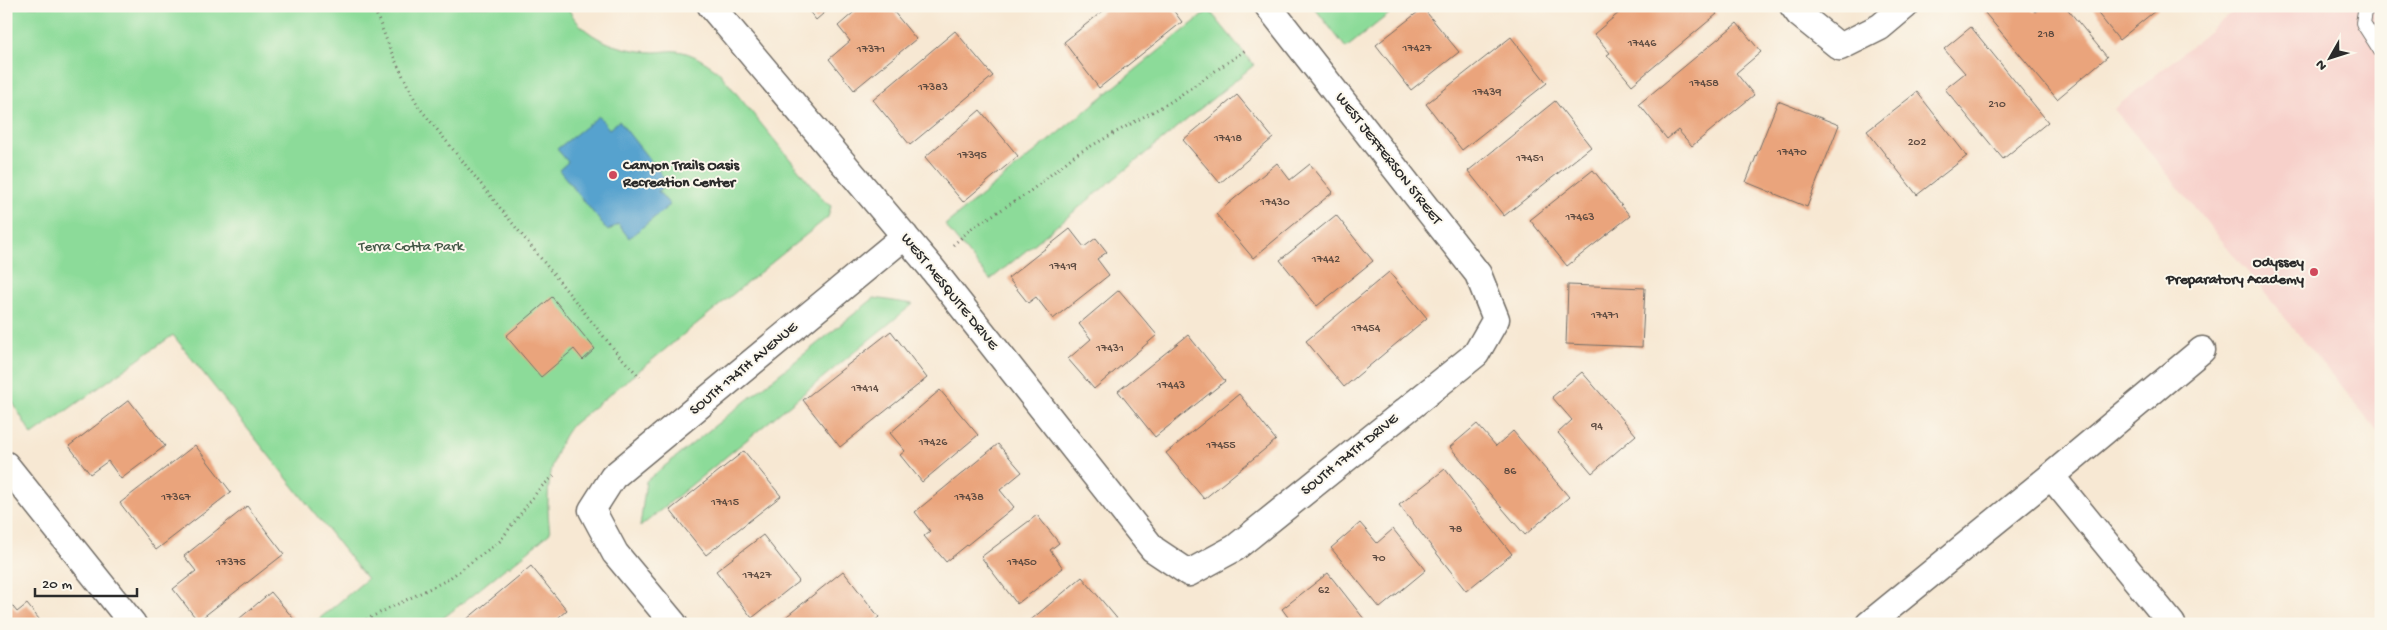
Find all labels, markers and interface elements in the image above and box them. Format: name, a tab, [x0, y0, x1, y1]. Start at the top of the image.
house number: 218	[2037, 28, 2055, 42]
north arrow	[2304, 32, 2354, 82]
house number: 17446	[1627, 37, 1657, 51]
house number: 17427	[1402, 42, 1432, 56]
house number: 17371	[856, 43, 885, 57]
text: N	[2312, 56, 2331, 74]
house number: 17458	[1688, 77, 1719, 91]
house number: 17383	[917, 81, 948, 95]
house number: 17439	[1471, 86, 1502, 100]
street label: WEST JEFFERSON STREET	[1331, 89, 1446, 230]
house number: 210	[1988, 98, 2006, 112]
house number: 17418	[1213, 132, 1243, 146]
house number: 202	[1908, 136, 1926, 150]
house number: 17470	[1776, 146, 1807, 160]
house number: 17395	[956, 149, 987, 163]
house number: 17451	[1515, 152, 1544, 166]
place label: Canyon Trails Oasis Recreation Center	[622, 157, 741, 192]
marker: Canyon Trails Oasis Recreation Center	[607, 169, 619, 181]
house number: 17430	[1259, 196, 1290, 210]
house number: 17463	[1564, 211, 1595, 225]
street label: WEST MESQUITE DRIVE	[896, 230, 1002, 355]
park label: Terra Cotta Park	[358, 238, 465, 256]
house number: 17442	[1311, 253, 1340, 267]
place label: Odyssey Preparatory Academy	[2165, 254, 2305, 289]
house number: 17419	[1048, 260, 1077, 274]
marker: Odyssey Preparatory Academy	[2308, 266, 2320, 278]
house number: 17471	[1590, 309, 1619, 323]
street label: SOUTH 174TH AVENUE	[686, 318, 802, 420]
house number: 17454	[1351, 322, 1381, 336]
house number: 17431	[1095, 342, 1124, 356]
house number: 17443	[1156, 379, 1185, 393]
house number: 17414	[850, 382, 879, 396]
street label: SOUTH 174TH DRIVE	[1298, 410, 1403, 500]
house number: 94	[1590, 420, 1603, 434]
house number: 17426	[918, 436, 948, 450]
house number: 17455	[1205, 439, 1236, 453]
house number: 86	[1504, 465, 1517, 479]
house number: 17367	[160, 491, 192, 505]
house number: 17438	[953, 491, 984, 505]
house number: 17415	[710, 496, 739, 510]
house number: 78	[1449, 523, 1463, 537]
house number: 70	[1371, 552, 1386, 566]
house number: 17375	[215, 556, 246, 570]
house number: 17450	[1006, 556, 1037, 570]
scale bar	[35, 565, 138, 597]
house number: 17427	[742, 569, 772, 583]
text: 20 m	[42, 576, 72, 594]
house number: 62	[1318, 584, 1330, 598]

